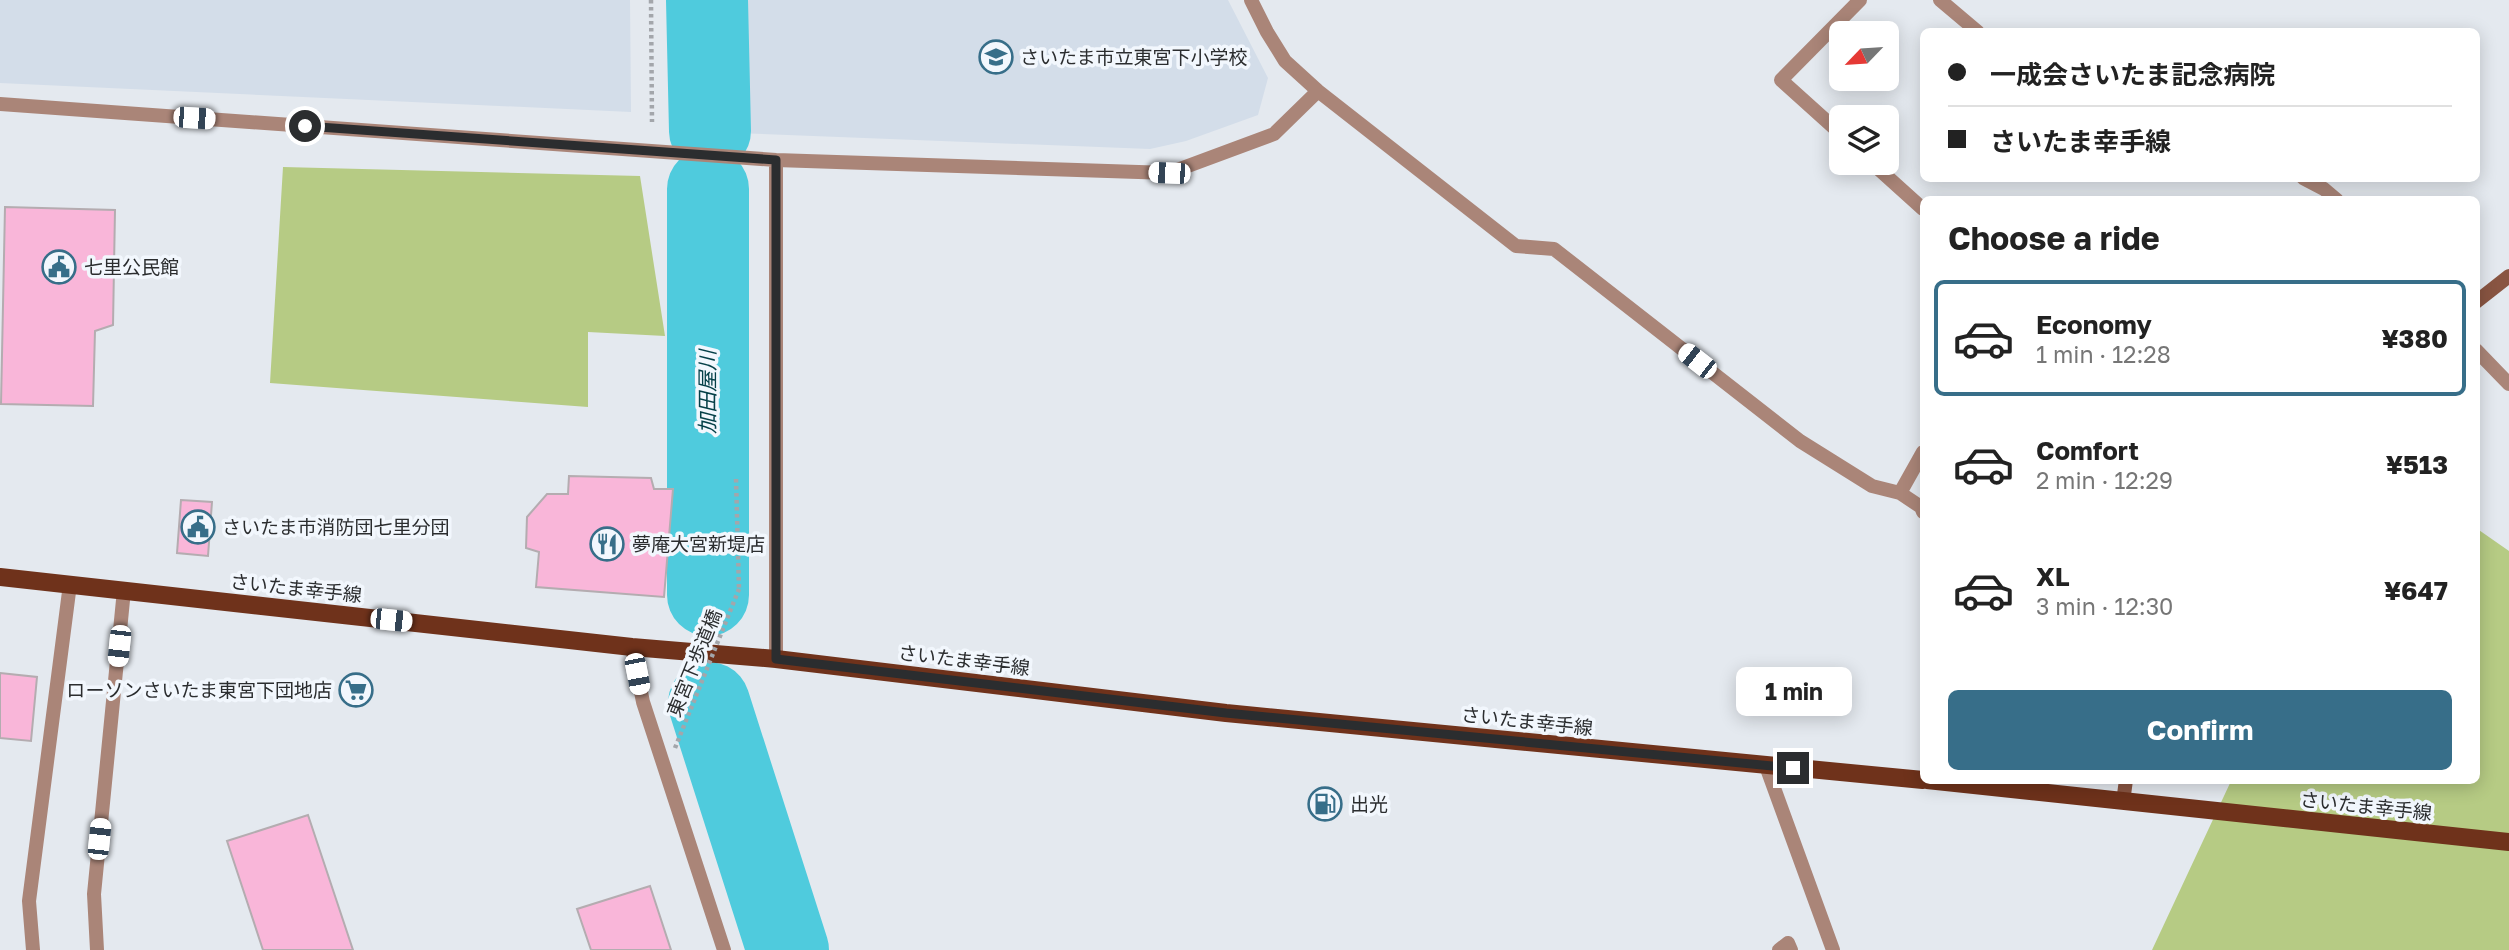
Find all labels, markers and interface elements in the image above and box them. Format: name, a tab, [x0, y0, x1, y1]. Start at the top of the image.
north arrow	[1829, 21, 1899, 91]
map controls	[1829, 21, 1899, 175]
school or university icon: さいたま市立東宮下小学校	[977, 38, 1015, 76]
place label: さいたま市立東宮下小学校	[1020, 45, 1247, 68]
text: 一成会さいたま記念病院	[1990, 59, 2275, 90]
button: layers	[1829, 105, 1899, 175]
car	[173, 106, 216, 130]
route start	[289, 110, 321, 142]
text: さいたま幸手線	[1990, 126, 2171, 157]
car	[1148, 162, 1191, 184]
text: Choose a ride	[1948, 219, 2160, 257]
public building icon: 七里公民館	[40, 248, 78, 286]
place label: 七里公民館	[84, 255, 179, 278]
icon: car	[1952, 307, 2015, 370]
text: Economy	[2036, 309, 2152, 340]
text: ¥380	[2381, 323, 2448, 354]
car	[1674, 340, 1721, 382]
text: 1 min · 12:28	[2036, 340, 2171, 368]
water label: 加田屋川	[694, 348, 720, 434]
icon: car	[1952, 433, 2015, 496]
text: Comfort	[2036, 435, 2139, 466]
text: ¥513	[2386, 449, 2448, 480]
text: 2 min · 12:29	[2036, 466, 2173, 494]
public building icon: さいたま市消防団七里分団	[179, 508, 217, 546]
place label: さいたま市消防団七里分団	[222, 515, 449, 538]
restaurant icon: 夢庵大宮新堤店	[588, 525, 626, 563]
place label: 夢庵大宮新堤店	[632, 532, 765, 555]
icon: car	[1952, 559, 2015, 622]
text: XL	[2036, 561, 2070, 592]
street label: さいたま幸手線	[229, 569, 363, 606]
text: ¥647	[2384, 575, 2448, 606]
text: 3 min · 12:30	[2036, 592, 2173, 620]
street label: 東宮下歩道橋	[662, 606, 726, 720]
car	[370, 607, 413, 633]
car	[107, 624, 132, 668]
street label: さいたま幸手線	[897, 640, 1031, 679]
car	[623, 651, 652, 697]
callout: 1 min	[1735, 666, 1851, 716]
supermarket icon: ローソンさいたま東宮下団地店	[337, 671, 375, 709]
text: 1 min	[1765, 677, 1823, 705]
place label: ローソンさいたま東宮下団地店	[67, 678, 332, 701]
button: Confirm	[1948, 690, 2452, 770]
street label: さいたま幸手線	[1460, 702, 1594, 739]
route end	[1777, 752, 1809, 784]
fuel station icon: 出光	[1306, 785, 1344, 823]
street label: さいたま幸手線	[2299, 787, 2433, 824]
place label: 出光	[1350, 792, 1388, 815]
car	[87, 817, 112, 861]

